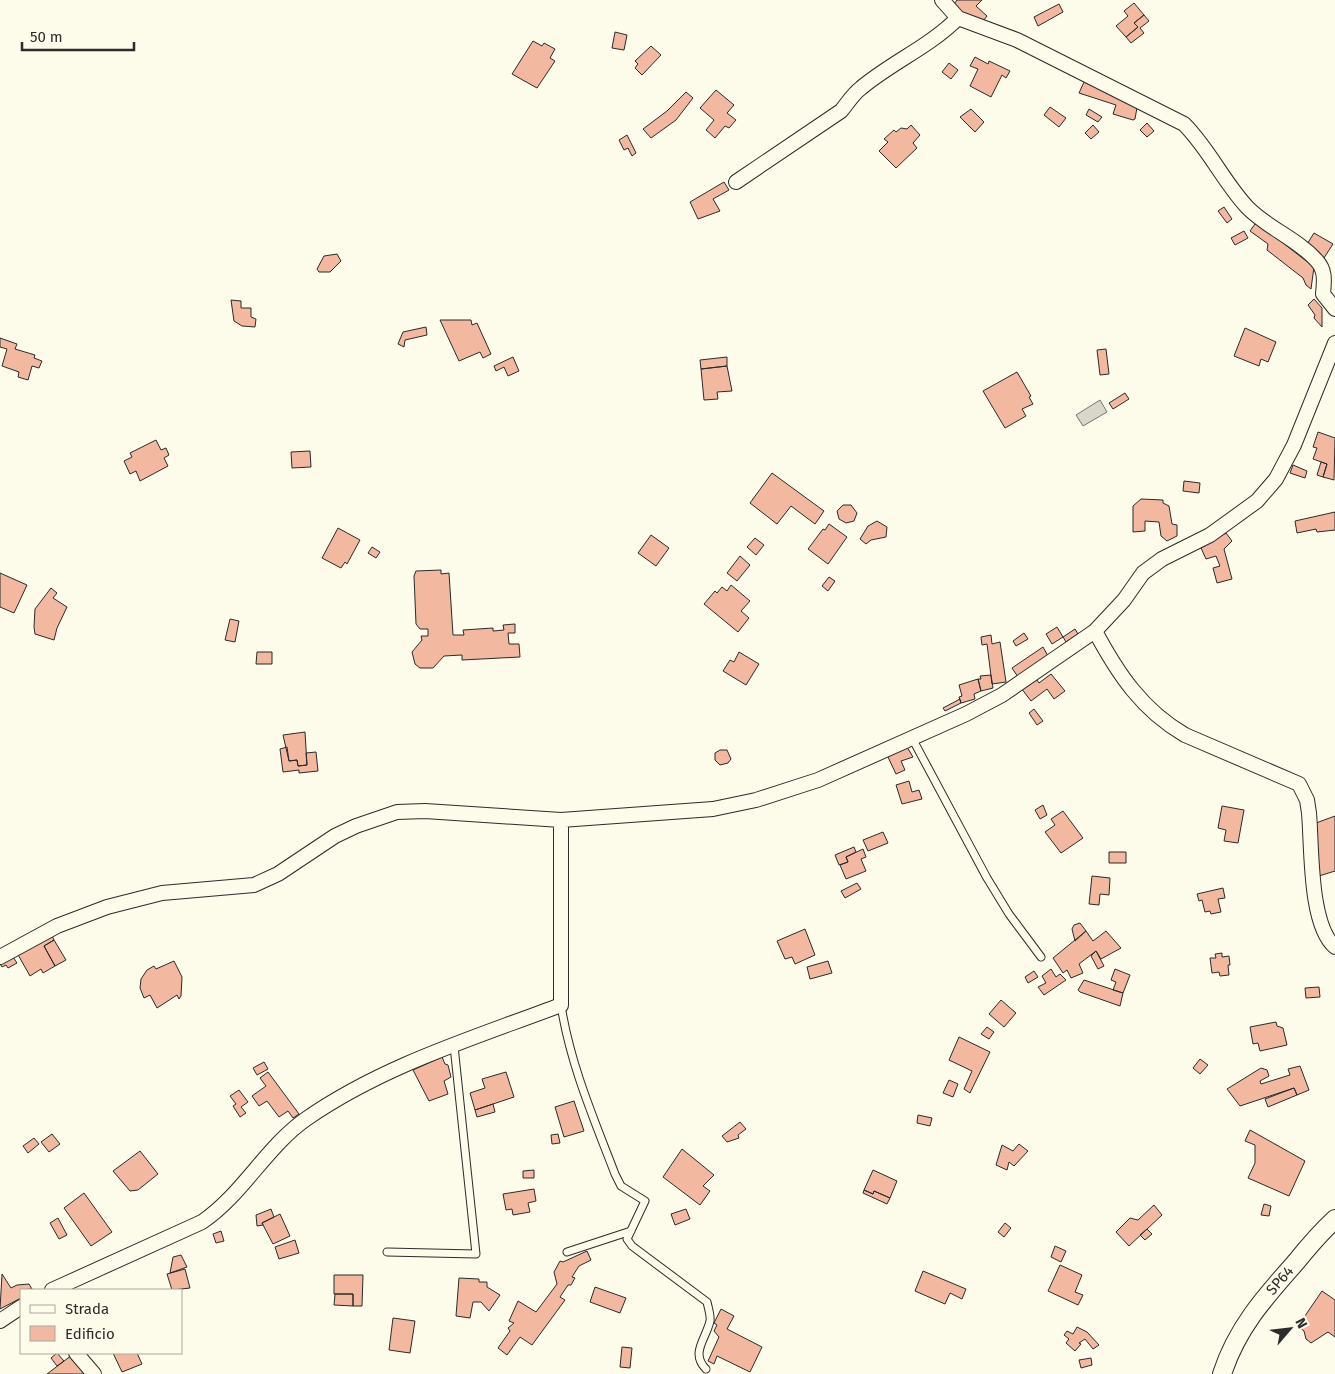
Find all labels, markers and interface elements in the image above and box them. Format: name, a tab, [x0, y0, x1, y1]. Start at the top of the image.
scale bar	[22, 20, 135, 52]
text: 50 m	[30, 28, 63, 46]
street label: SP64	[1262, 1262, 1297, 1299]
legend	[20, 1289, 182, 1354]
text: Strada	[65, 1300, 109, 1318]
north arrow	[1265, 1304, 1315, 1354]
text: N	[1291, 1315, 1311, 1331]
text: Edificio	[65, 1325, 115, 1343]

